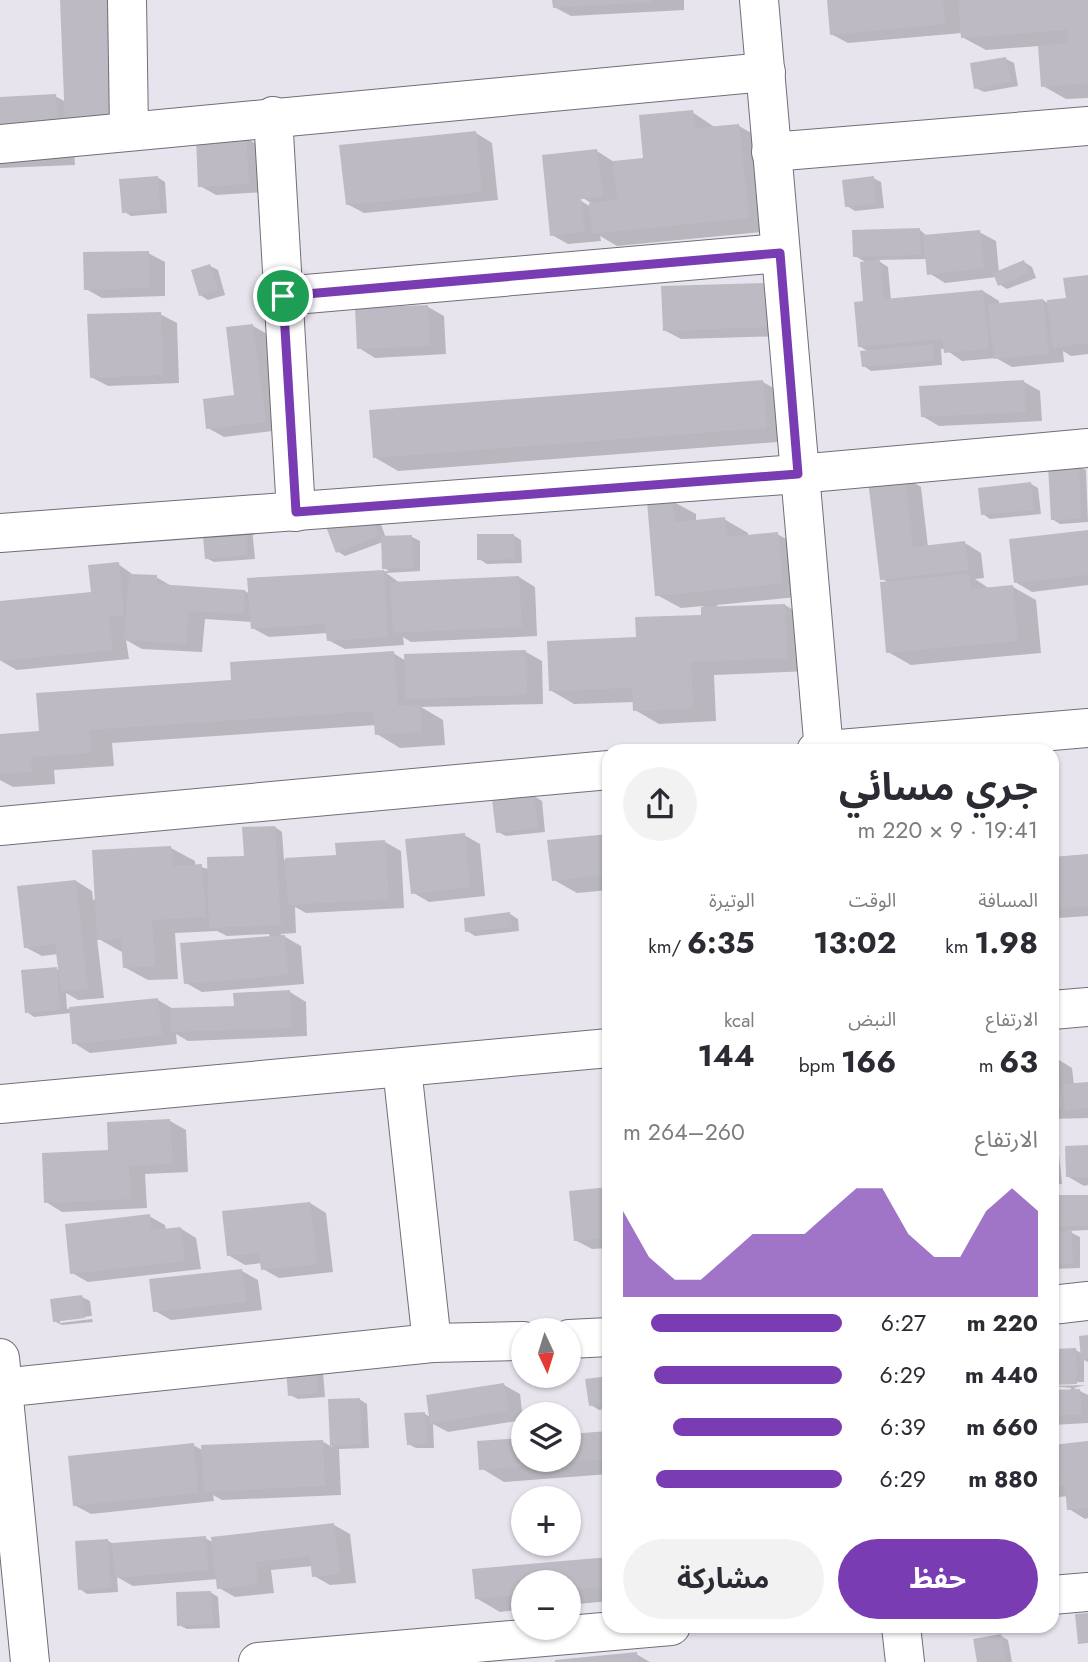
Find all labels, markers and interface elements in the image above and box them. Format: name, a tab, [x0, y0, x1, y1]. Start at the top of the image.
pin	[253, 266, 313, 326]
icon: arrive	[264, 277, 302, 315]
text: جري مسائي	[839, 759, 1038, 814]
button: share	[623, 767, 697, 841]
text: 19:41 · 9 × 220 m	[857, 813, 1038, 847]
text: الوتيرة	[709, 887, 755, 914]
text: الوقت	[849, 887, 896, 914]
text: المسافة	[978, 887, 1038, 914]
text: 6:35	[687, 921, 755, 964]
text: 13:02	[813, 921, 896, 964]
text: 1.98	[974, 921, 1038, 964]
text: /km	[648, 933, 687, 960]
text: km	[945, 933, 974, 960]
text: النبض	[848, 1006, 896, 1033]
text: الارتفاع	[986, 1006, 1038, 1033]
text: kcal	[724, 1007, 755, 1034]
text: 144	[698, 1034, 755, 1077]
text: 166	[841, 1040, 896, 1083]
text: 63	[999, 1040, 1038, 1083]
text: bpm	[799, 1052, 841, 1079]
text: m	[979, 1052, 999, 1079]
text: 260–264 m	[623, 1115, 745, 1149]
text: الارتفاع	[975, 1122, 1038, 1156]
text: 6:27	[881, 1306, 926, 1340]
text: 220 m	[967, 1306, 1038, 1340]
north arrow	[511, 1318, 581, 1388]
map controls	[511, 1318, 581, 1640]
text: 6:29	[880, 1358, 926, 1392]
text: 440 m	[965, 1358, 1038, 1392]
button: layers	[511, 1402, 581, 1472]
text: 6:39	[880, 1410, 926, 1444]
text: 660 m	[966, 1410, 1038, 1444]
text: 6:29	[880, 1462, 926, 1496]
text: 880 m	[968, 1462, 1038, 1496]
button: +	[511, 1486, 581, 1556]
button: مشاركة	[623, 1539, 824, 1619]
button: حفظ	[838, 1539, 1038, 1619]
button: −	[511, 1570, 581, 1640]

